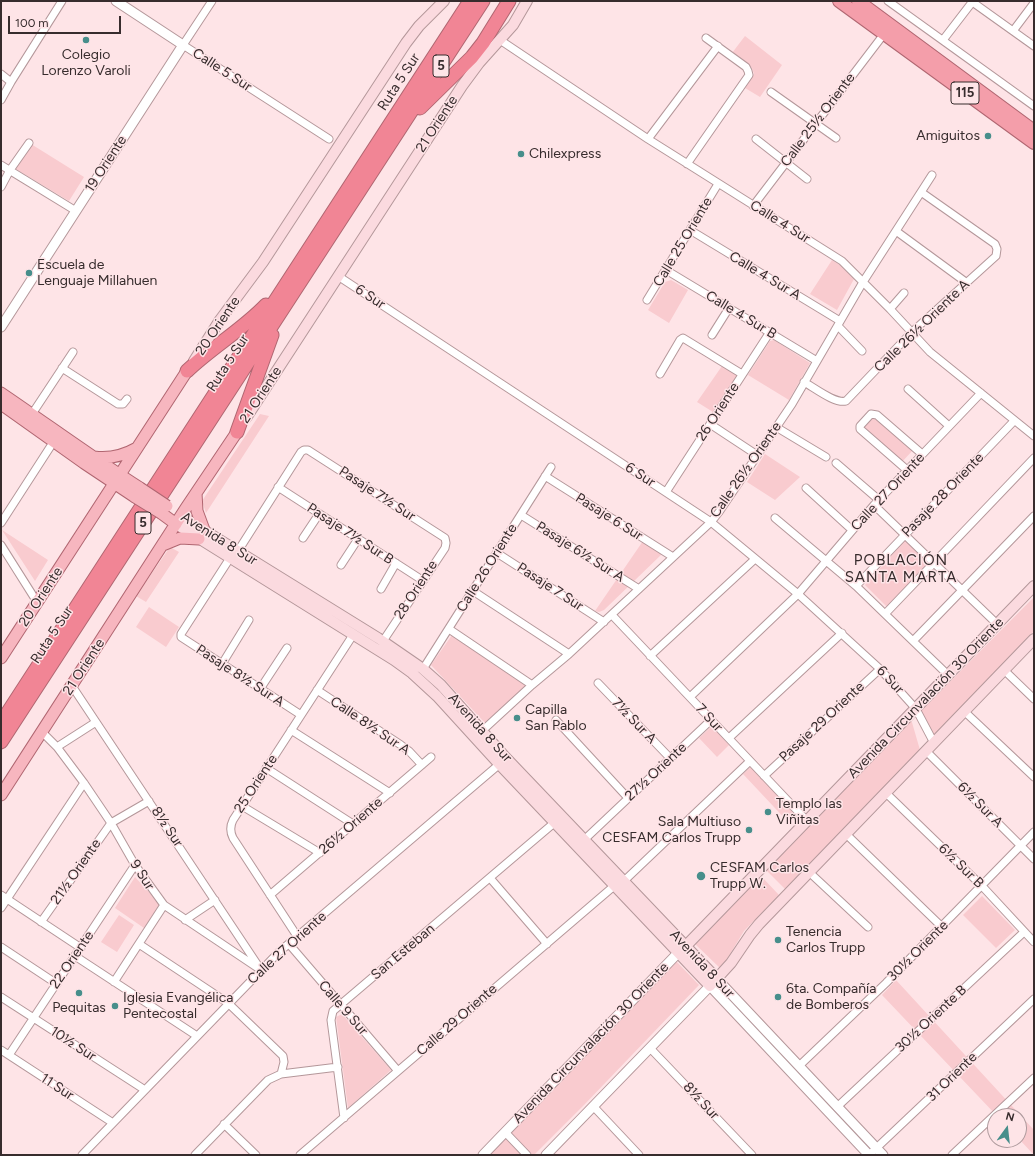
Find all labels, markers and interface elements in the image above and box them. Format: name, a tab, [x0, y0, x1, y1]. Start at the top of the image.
scale bar	[10, 8, 123, 34]
text: 100 m	[15, 16, 49, 30]
marker: Colegio Lorenzo Varoli	[81, 35, 91, 45]
street label: Calle 5 Sur	[189, 45, 255, 95]
place label: Colegio Lorenzo Varoli	[41, 47, 131, 80]
street label: Ruta 5 Sur	[374, 50, 424, 114]
road number: 5	[433, 55, 449, 77]
street label: Calle 25½ Oriente	[777, 70, 859, 170]
road number: 115	[951, 82, 979, 104]
street label: 21 Oriente	[412, 92, 462, 156]
place label: Amiguitos	[916, 128, 980, 144]
marker: Amiguitos	[983, 131, 993, 141]
street label: 19 Oriente	[81, 132, 131, 196]
place label: Chilexpress	[529, 146, 601, 162]
marker: Chilexpress	[516, 149, 526, 159]
street label: Calle 25 Oriente	[650, 194, 716, 290]
street label: Calle 4 Sur	[747, 197, 813, 247]
street label: Calle 4 Sur A	[726, 248, 804, 304]
place label: Escuela de Lenguaje Millahuen	[37, 257, 157, 290]
marker: Escuela de Lenguaje Millahuen	[24, 268, 34, 278]
street label: Calle 26½ Oriente A	[871, 276, 973, 376]
street label: 6 Sur	[352, 281, 388, 313]
street label: Calle 4 Sur B	[702, 287, 780, 343]
street label: 20 Oriente	[192, 293, 244, 359]
street label: Ruta 5 Sur	[203, 331, 253, 395]
street label: 21 Oriente	[236, 363, 286, 427]
street label: 26 Oriente	[693, 380, 743, 444]
street label: Calle 26½ Oriente	[707, 419, 785, 521]
street label: Pasaje 28 Oriente	[899, 449, 987, 541]
street label: Calle 27 Oriente	[848, 450, 928, 534]
street label: 6 Sur	[622, 459, 658, 491]
street label: Pasaje 7½ Sur	[336, 463, 418, 525]
street label: Pasaje 6 Sur	[572, 490, 646, 544]
street label: Pasaje 7½ Sur B	[304, 500, 396, 568]
street label: Avenida 8 Sur	[178, 509, 260, 569]
road number: 5	[135, 512, 151, 534]
street label: Pasaje 6½ Sur A	[533, 518, 627, 586]
street label: Calle 26 Oriente	[453, 521, 521, 615]
district label: POBLACIÓN SANTA MARTA	[845, 552, 957, 587]
street label: 28 Oriente	[391, 557, 441, 623]
street label: Pasaje 7 Sur	[514, 559, 586, 615]
street label: 20 Oriente	[16, 564, 66, 630]
street label: Ruta 5 Sur	[27, 603, 77, 667]
street label: Avenida Circunvalación 30 Oriente	[845, 614, 1007, 782]
street label: 21 Oriente	[59, 635, 109, 699]
street label: Pasaje 8½ Sur A	[193, 641, 287, 711]
street label: 6 Sur	[873, 662, 907, 698]
street label: Pasaje 29 Oriente	[776, 678, 868, 766]
street label: Avenida 8 Sur	[445, 690, 515, 766]
street label: Calle 8½ Sur A	[327, 693, 413, 759]
street label: 7½ Sur A	[608, 695, 660, 747]
street label: 7 Sur	[692, 701, 726, 735]
place label: Capilla San Pablo	[525, 702, 587, 734]
marker: Capilla San Pablo	[512, 713, 522, 723]
street label: 27½ Oriente	[622, 739, 690, 805]
street label: 25 Oriente	[231, 752, 281, 816]
street label: 6½ Sur A	[954, 779, 1006, 831]
street label: 26½ Oriente	[316, 794, 386, 858]
place label: Templo las Viñitas	[776, 796, 842, 828]
street label: 8½ Sur	[147, 804, 187, 850]
marker: Templo las Viñitas	[763, 807, 773, 817]
place label: Sala Multiuso CESFAM Carlos Trupp	[602, 814, 741, 846]
marker: Sala Multiuso CESFAM Carlos Trupp	[744, 825, 754, 835]
street label: 21½ Oriente	[47, 836, 105, 908]
street label: 6½ Sur B	[935, 840, 987, 892]
street label: 9 Sur	[126, 857, 158, 893]
place label: CESFAM Carlos Trupp W.	[710, 860, 809, 892]
marker: CESFAM Carlos Trupp W.	[695, 870, 707, 882]
street label: Calle 27 Oriente	[244, 908, 330, 988]
street label: 30½ Oriente	[884, 917, 952, 985]
street label: San Esteban	[368, 921, 438, 983]
place label: Tenencia Carlos Trupp	[786, 924, 865, 956]
street label: Avenida 8 Sur	[666, 926, 738, 1002]
street label: 22 Oriente	[46, 928, 98, 992]
marker: Tenencia Carlos Trupp	[773, 935, 783, 945]
street label: Avenida Circunvalación 30 Oriente	[510, 959, 672, 1127]
street label: Calle 9 Sur	[315, 977, 371, 1039]
street label: Calle 29 Oriente	[413, 981, 501, 1059]
place label: 6ta. Compañía de Bomberos	[786, 981, 876, 1014]
street label: 30½ Oriente B	[892, 982, 970, 1056]
marker: Pequitas	[74, 988, 84, 998]
place label: Iglesia Evangélica Pentecostal	[123, 990, 233, 1022]
marker: 6ta. Compañía de Bomberos	[773, 992, 783, 1002]
place label: Pequitas	[52, 1000, 106, 1016]
marker: Iglesia Evangélica Pentecostal	[110, 1001, 120, 1011]
street label: 10½ Sur	[47, 1023, 99, 1065]
street label: 31 Oriente	[923, 1049, 981, 1105]
street label: 11 Sur	[37, 1070, 77, 1104]
street label: 8½ Sur	[679, 1079, 723, 1123]
north arrow	[987, 1108, 1027, 1148]
text: N	[1004, 1110, 1016, 1124]

